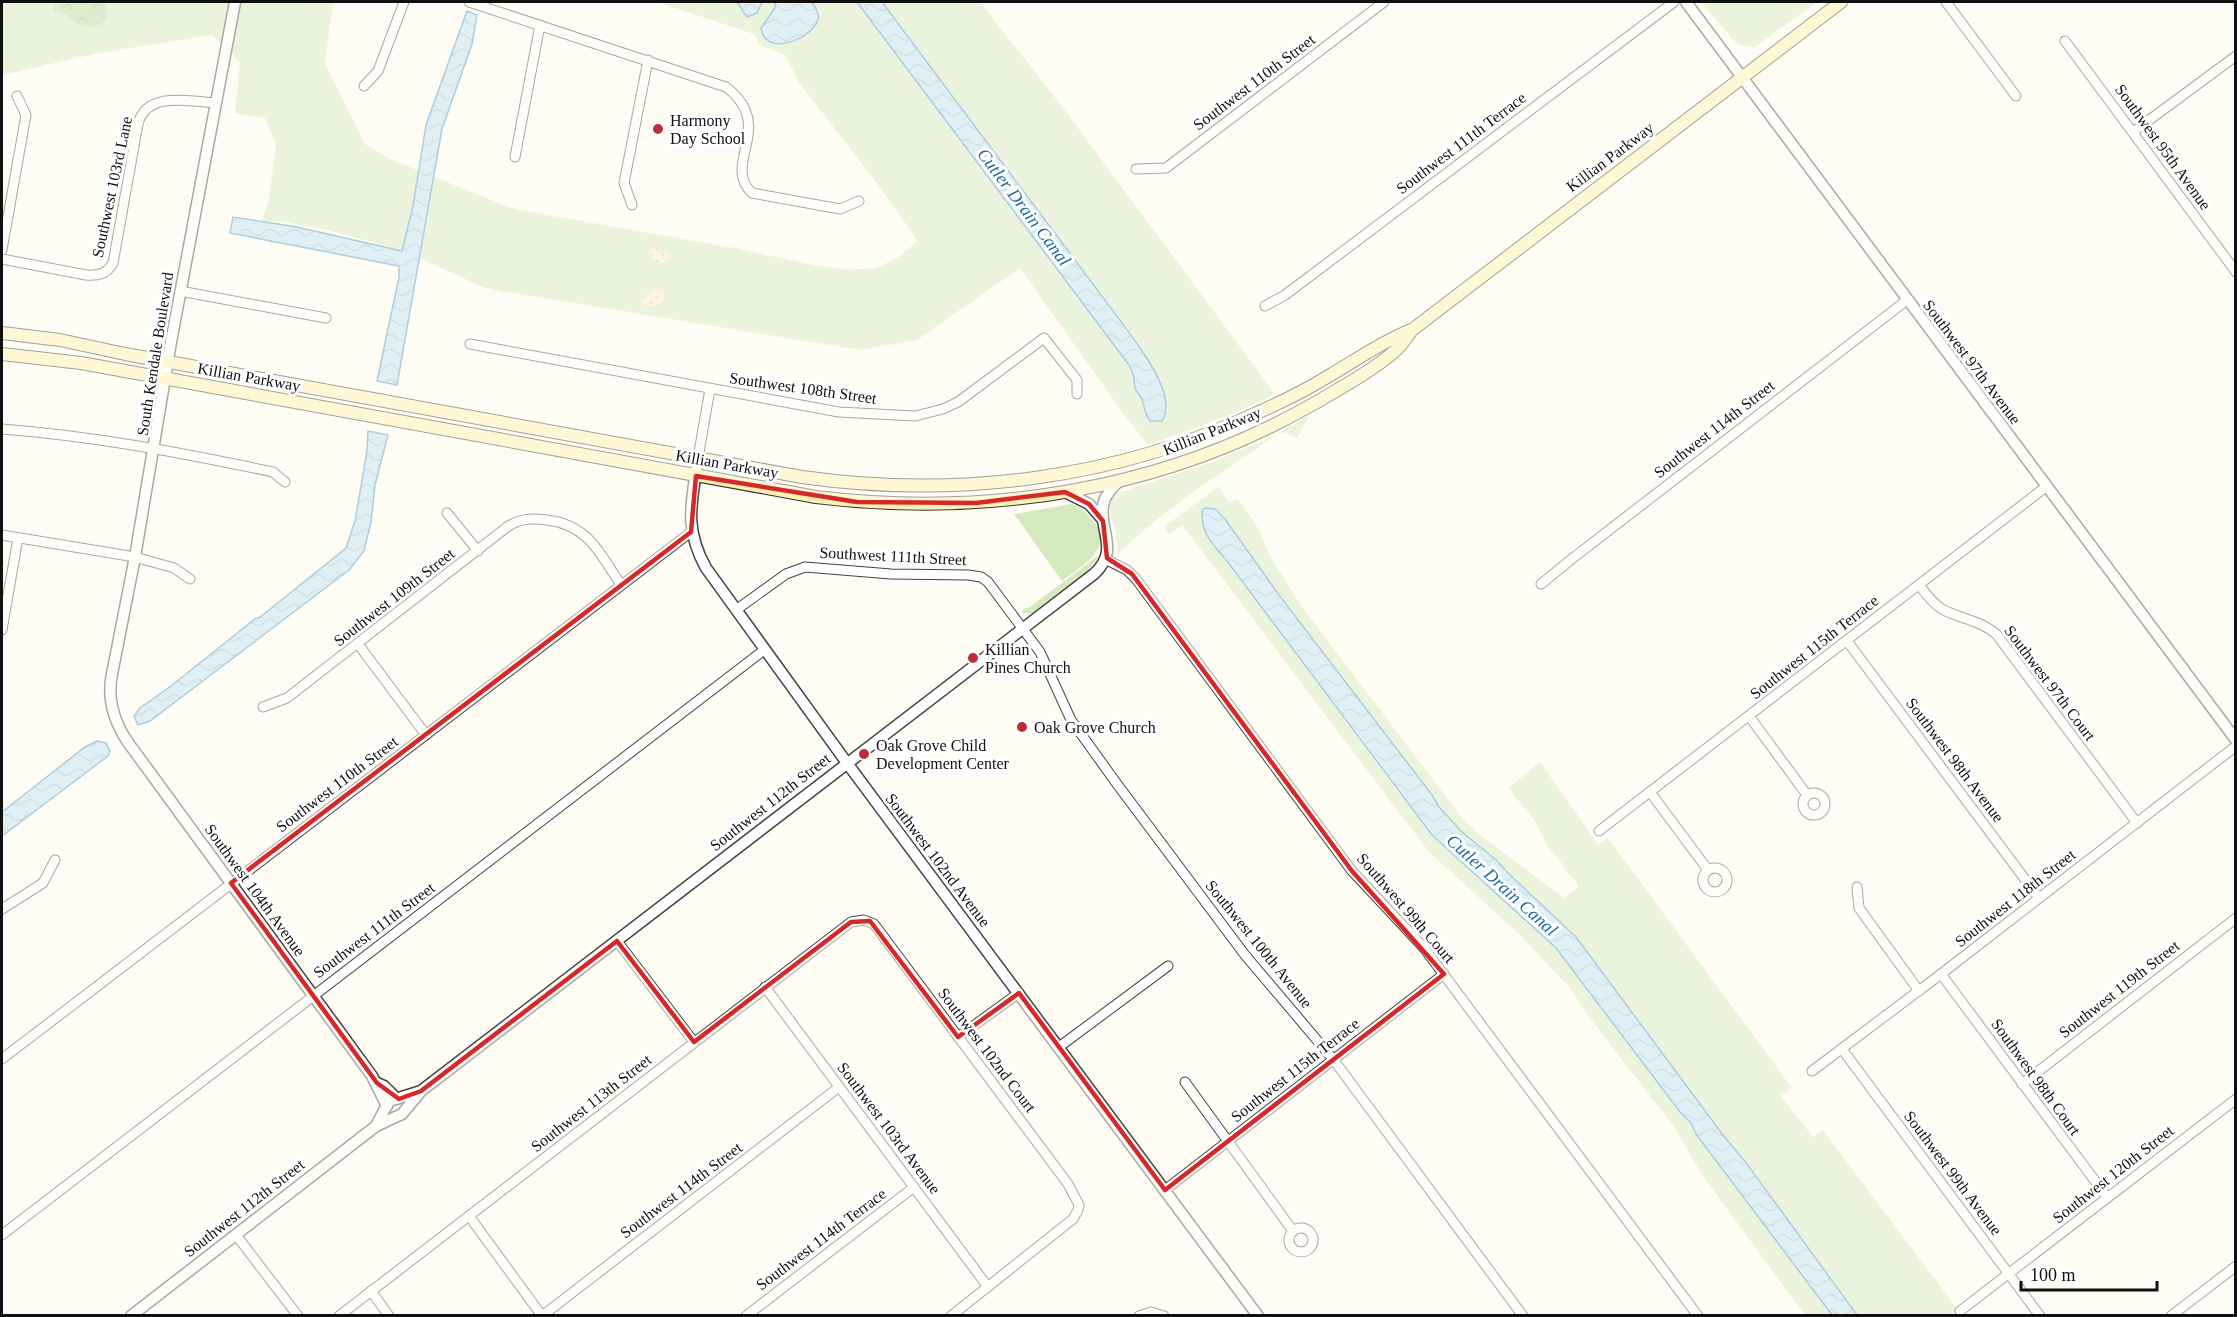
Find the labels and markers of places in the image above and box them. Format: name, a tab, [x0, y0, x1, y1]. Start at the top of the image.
place label: Harmony Day School	[670, 112, 746, 148]
marker: Harmony Day School	[651, 122, 665, 136]
place label: Killian Pines Church	[985, 641, 1071, 676]
marker: Killian Pines Church	[966, 651, 980, 665]
place label: Oak Grove Church	[1034, 719, 1156, 736]
marker: Oak Grove Church	[1015, 720, 1029, 734]
place label: Oak Grove Child Development Center	[876, 737, 1010, 773]
marker: Oak Grove Child Development Center	[857, 747, 871, 761]

